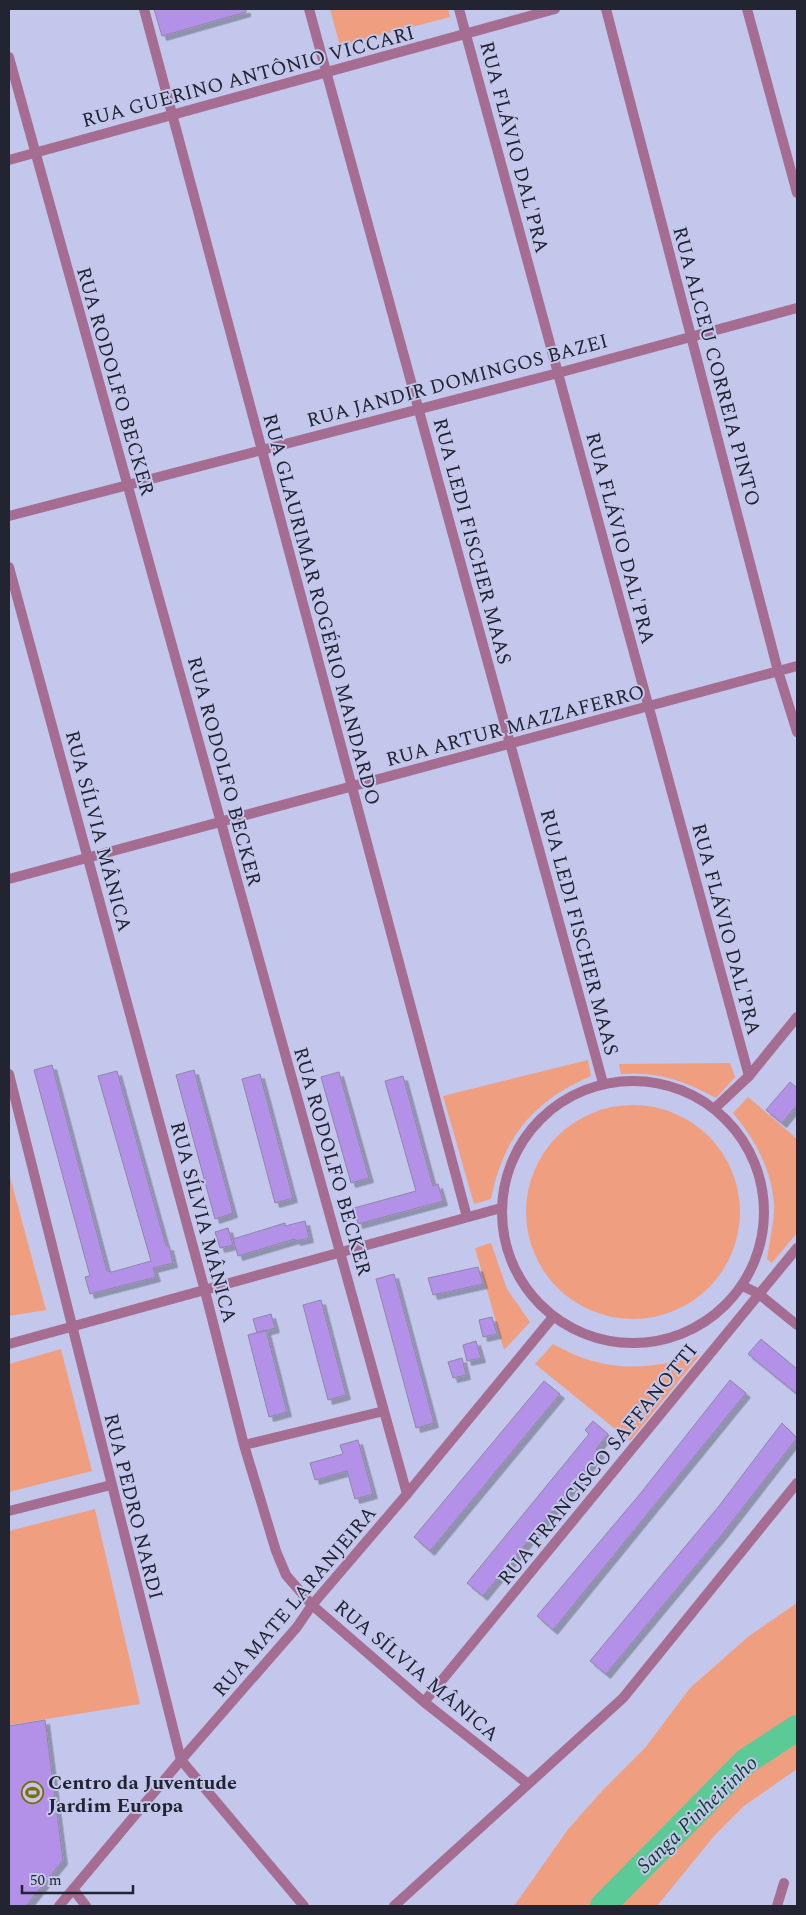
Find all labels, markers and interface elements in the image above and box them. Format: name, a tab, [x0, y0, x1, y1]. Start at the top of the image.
street label: RUA GUERINO ANTÔNIO VICCARI	[79, 18, 418, 136]
street label: RUA FLÁVIO DAL'PRA	[471, 38, 557, 257]
street label: RUA ALCEU CORREIA PINTO	[664, 223, 768, 510]
street label: RUA RODOLFO BECKER	[68, 263, 162, 500]
street label: RUA JANDIR DOMINGOS BAZEI	[303, 326, 611, 436]
street label: RUA GLAURIMAR ROGÉRIO MANDARDO	[254, 410, 388, 809]
street label: RUA LEDI FISCHER MAAS	[425, 415, 519, 668]
street label: RUA FLÁVIO DAL'PRA	[577, 429, 663, 648]
street label: RUA RODOLFO BECKER	[179, 653, 269, 890]
street label: RUA ARTUR MAZZAFERRO	[383, 677, 648, 775]
street label: RUA SÍLVIA MÂNICA	[57, 727, 139, 935]
street label: RUA LEDI FISCHER MAAS	[532, 806, 626, 1059]
street label: RUA FLÁVIO DAL'PRA	[683, 820, 769, 1039]
street label: RUA RODOLFO BECKER	[285, 1043, 379, 1280]
street label: RUA SÍLVIA MÂNICA	[162, 1118, 244, 1326]
street label: RUA FRANCISCO SAFFANOTTI	[491, 1337, 705, 1592]
street label: RUA PEDRO NARDI	[95, 1410, 171, 1602]
street label: RUA MATE LARANJEIRA	[206, 1500, 384, 1704]
street label: RUA SÍLVIA MÂNICA	[327, 1593, 505, 1749]
water label: Sanga Pinheirinho	[630, 1748, 766, 1881]
place label: Centro da Juventude Jardim Europa	[48, 1768, 237, 1821]
sports icon: Centro da Juventude Jardim Europa	[20, 1781, 44, 1805]
scale bar	[22, 1862, 134, 1894]
text: 50 m	[30, 1869, 62, 1892]

